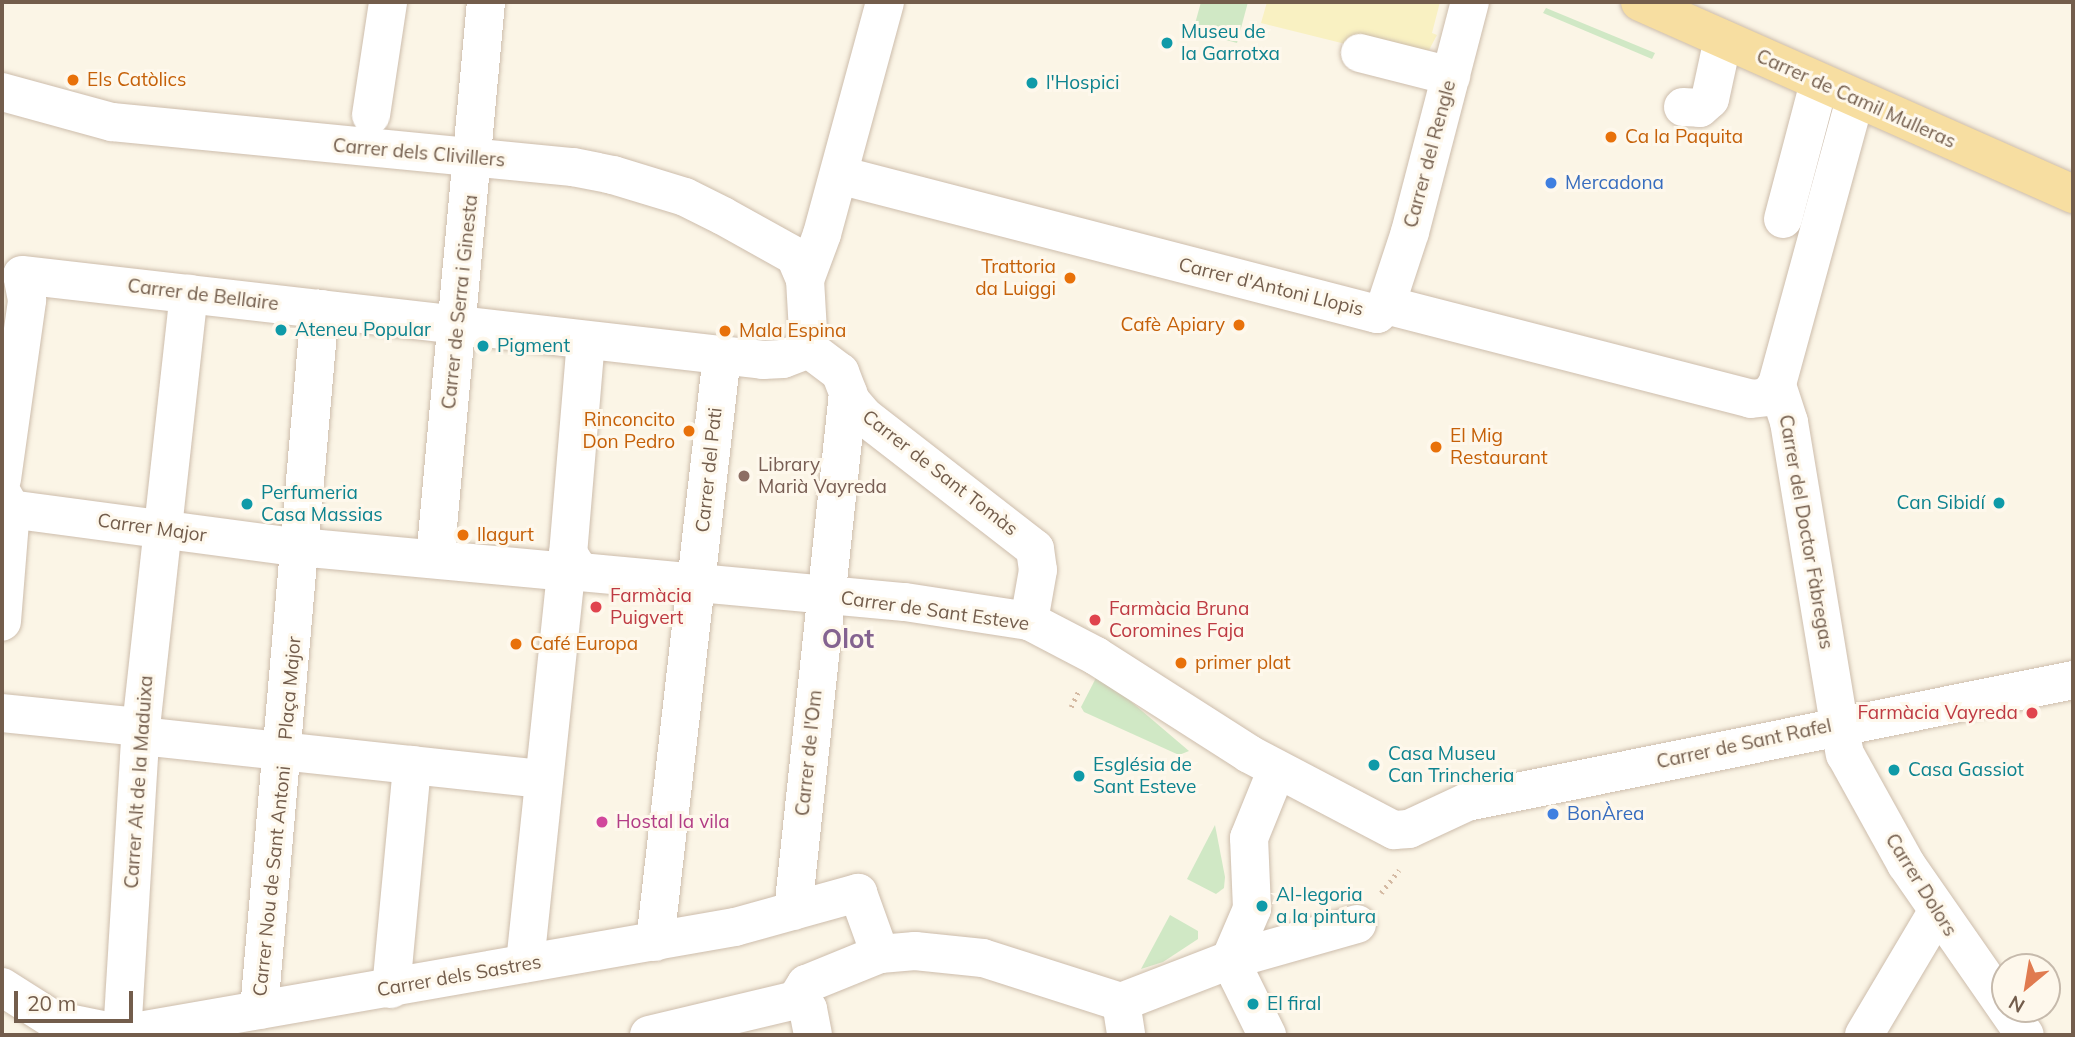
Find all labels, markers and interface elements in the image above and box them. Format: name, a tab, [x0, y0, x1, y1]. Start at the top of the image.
place label: Museu de la Garrotxa	[1181, 21, 1280, 65]
marker: Museu de la Garrotxa	[1159, 35, 1175, 51]
street label: Carrer de Camil Mulleras	[1753, 45, 1959, 153]
place label: Els Catòlics	[87, 69, 186, 91]
marker: Els Catòlics	[65, 72, 81, 88]
place label: l'Hospici	[1046, 72, 1119, 94]
marker: l'Hospici	[1024, 75, 1040, 91]
street label: Carrer del Rengle	[1399, 78, 1461, 230]
place label: Ca la Paquita	[1625, 126, 1743, 148]
marker: Ca la Paquita	[1603, 129, 1619, 145]
street label: Carrer dels Clivillers	[332, 134, 506, 172]
place label: Mercadona	[1565, 172, 1664, 194]
marker: Mercadona	[1543, 175, 1559, 191]
street label: Carrer de Serra i Ginesta	[437, 194, 483, 410]
street label: Carrer d'Antoni Llopis	[1176, 253, 1366, 321]
place label: Trattoria da Luiggi	[975, 256, 1056, 300]
marker: Trattoria da Luiggi	[1062, 270, 1078, 286]
street label: Carrer de Bellaire	[126, 274, 280, 316]
place label: Cafè Apiary	[1121, 314, 1225, 336]
marker: Cafè Apiary	[1231, 317, 1247, 333]
place label: Ateneu Popular	[295, 319, 431, 341]
place label: Mala Espina	[739, 320, 846, 342]
marker: Ateneu Popular	[273, 322, 289, 338]
marker: Mala Espina	[717, 323, 733, 339]
place label: Pigment	[497, 335, 570, 357]
marker: Pigment	[475, 338, 491, 354]
street label: Carrer de Sant Tomàs	[858, 405, 1022, 541]
street label: Carrer del Pati	[691, 406, 727, 534]
place label: Rinconcito Don Pedro	[583, 409, 675, 453]
street label: Carrer del Doctor Fàbregas	[1774, 413, 1838, 651]
marker: Rinconcito Don Pedro	[681, 423, 697, 439]
place label: El Mig Restaurant	[1450, 425, 1548, 469]
marker: El Mig Restaurant	[1428, 439, 1444, 455]
place label: Library Marià Vayreda	[758, 454, 887, 498]
marker: Library Marià Vayreda	[736, 468, 752, 484]
place label: Perfumeria Casa Massias	[261, 482, 383, 526]
place label: Can Sibidí	[1897, 492, 1985, 514]
marker: Can Sibidí	[1991, 495, 2007, 511]
marker: Perfumeria Casa Massias	[239, 496, 255, 512]
street label: Carrer Major	[96, 509, 208, 547]
place label: llagurt	[477, 524, 534, 546]
marker: llagurt	[455, 527, 471, 543]
place label: Farmàcia Puigvert	[610, 585, 692, 629]
street label: Carrer de Sant Esteve	[839, 586, 1031, 636]
place label: Farmàcia Bruna Coromines Faja	[1109, 598, 1249, 642]
marker: Farmàcia Puigvert	[588, 599, 604, 615]
marker: Farmàcia Bruna Coromines Faja	[1087, 612, 1103, 628]
district label: Olot	[822, 623, 874, 655]
place label: Café Europa	[530, 633, 638, 655]
street label: Plaça Major	[274, 635, 306, 741]
marker: Café Europa	[508, 636, 524, 652]
place label: primer plat	[1195, 652, 1291, 674]
marker: primer plat	[1173, 655, 1189, 671]
street label: Carrer Alt de la Maduixa	[120, 675, 158, 889]
street label: Carrer de l'Om	[791, 689, 827, 817]
place label: Farmàcia Vayreda	[1858, 702, 2018, 724]
marker: Farmàcia Vayreda	[2024, 705, 2040, 721]
street label: Carrer de Sant Rafel	[1655, 714, 1833, 774]
place label: Casa Museu Can Trincheria	[1388, 743, 1514, 787]
place label: Església de Sant Esteve	[1093, 754, 1196, 798]
marker: Casa Museu Can Trincheria	[1366, 757, 1382, 773]
place label: Casa Gassiot	[1908, 759, 2024, 781]
marker: Casa Gassiot	[1886, 762, 1902, 778]
street label: Carrer Nou de Sant Antoni	[249, 765, 295, 997]
marker: Església de Sant Esteve	[1071, 768, 1087, 784]
place label: BonÀrea	[1567, 803, 1644, 825]
marker: BonÀrea	[1545, 806, 1561, 822]
place label: Hostal la vila	[616, 811, 730, 833]
marker: Hostal la vila	[594, 814, 610, 830]
street label: Carrer Dolors	[1880, 830, 1962, 940]
place label: Al-legoria a la pintura	[1276, 884, 1376, 928]
marker: Al-legoria a la pintura	[1254, 898, 1270, 914]
street label: Carrer dels Sastres	[375, 950, 543, 1002]
north arrow	[1991, 953, 2061, 1023]
scale bar	[18, 978, 136, 1022]
text: 20 m	[27, 990, 76, 1016]
text: N	[2004, 990, 2029, 1018]
place label: El firal	[1267, 993, 1321, 1015]
marker: El firal	[1245, 996, 1261, 1012]

